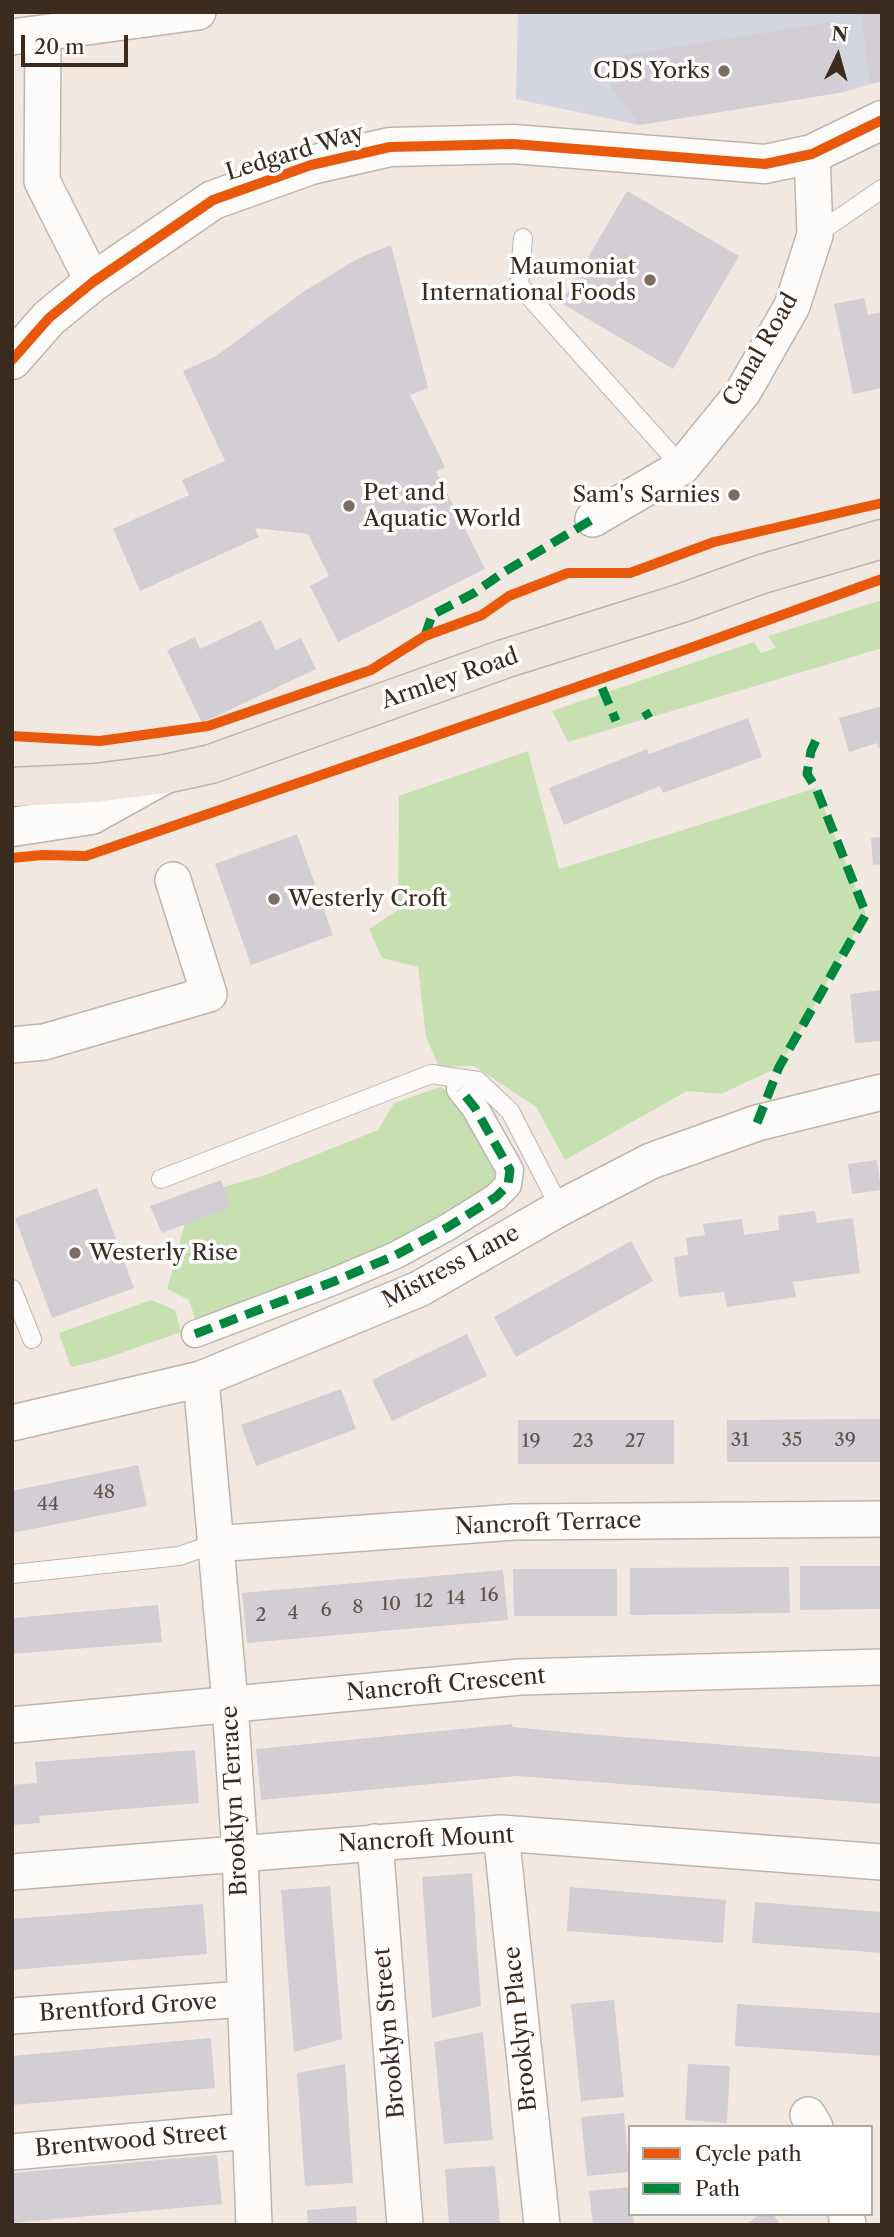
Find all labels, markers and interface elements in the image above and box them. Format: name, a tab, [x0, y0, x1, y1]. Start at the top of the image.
scale bar	[24, 21, 131, 65]
north arrow	[803, 21, 873, 91]
text: N	[831, 22, 849, 47]
text: 20 m	[34, 34, 85, 59]
place label: CDS Yorks	[593, 57, 710, 85]
marker: CDS Yorks	[716, 63, 732, 79]
street label: Ledgard Way	[223, 119, 367, 187]
place label: Maumoniat International Foods	[421, 253, 636, 307]
marker: Maumoniat International Foods	[642, 272, 658, 288]
street label: Canal Road	[717, 288, 805, 412]
place label: Pet and Aquatic World	[363, 479, 521, 533]
place label: Sam's Sarnies	[572, 481, 720, 509]
marker: Sam's Sarnies	[726, 487, 742, 503]
marker: Pet and Aquatic World	[341, 498, 357, 514]
street label: Armley Road	[378, 643, 522, 715]
place label: Westerly Croft	[288, 885, 447, 913]
marker: Westerly Croft	[266, 891, 282, 907]
street label: Mistress Lane	[378, 1219, 524, 1315]
place label: Westerly Rise	[89, 1239, 238, 1267]
marker: Westerly Rise	[67, 1245, 83, 1261]
house number: 31	[731, 1430, 749, 1452]
house number: 35	[782, 1430, 802, 1452]
house number: 39	[834, 1430, 856, 1452]
house number: 19	[521, 1431, 541, 1453]
house number: 23	[572, 1431, 594, 1453]
house number: 27	[625, 1431, 645, 1453]
house number: 48	[93, 1482, 115, 1504]
house number: 44	[37, 1494, 59, 1516]
street label: Nancroft Terrace	[454, 1507, 642, 1541]
house number: 16	[479, 1585, 499, 1607]
house number: 14	[447, 1588, 465, 1610]
house number: 12	[415, 1591, 433, 1613]
house number: 10	[381, 1594, 401, 1616]
house number: 8	[352, 1597, 364, 1619]
house number: 6	[320, 1600, 332, 1622]
house number: 4	[288, 1603, 298, 1625]
house number: 2	[256, 1605, 266, 1627]
street label: Nancroft Crescent	[345, 1663, 547, 1707]
street label: Brooklyn Terrace	[216, 1705, 254, 1897]
street label: Nancroft Mount	[337, 1822, 515, 1858]
street label: Brooklyn Place	[499, 1945, 543, 2113]
street label: Brooklyn Street	[369, 1946, 411, 2120]
street label: Brentford Grove	[38, 1988, 218, 2028]
street label: Brentwood Street	[34, 2119, 228, 2163]
legend	[628, 2125, 873, 2216]
text: Cycle path	[695, 2141, 802, 2166]
text: Path	[695, 2176, 740, 2201]

